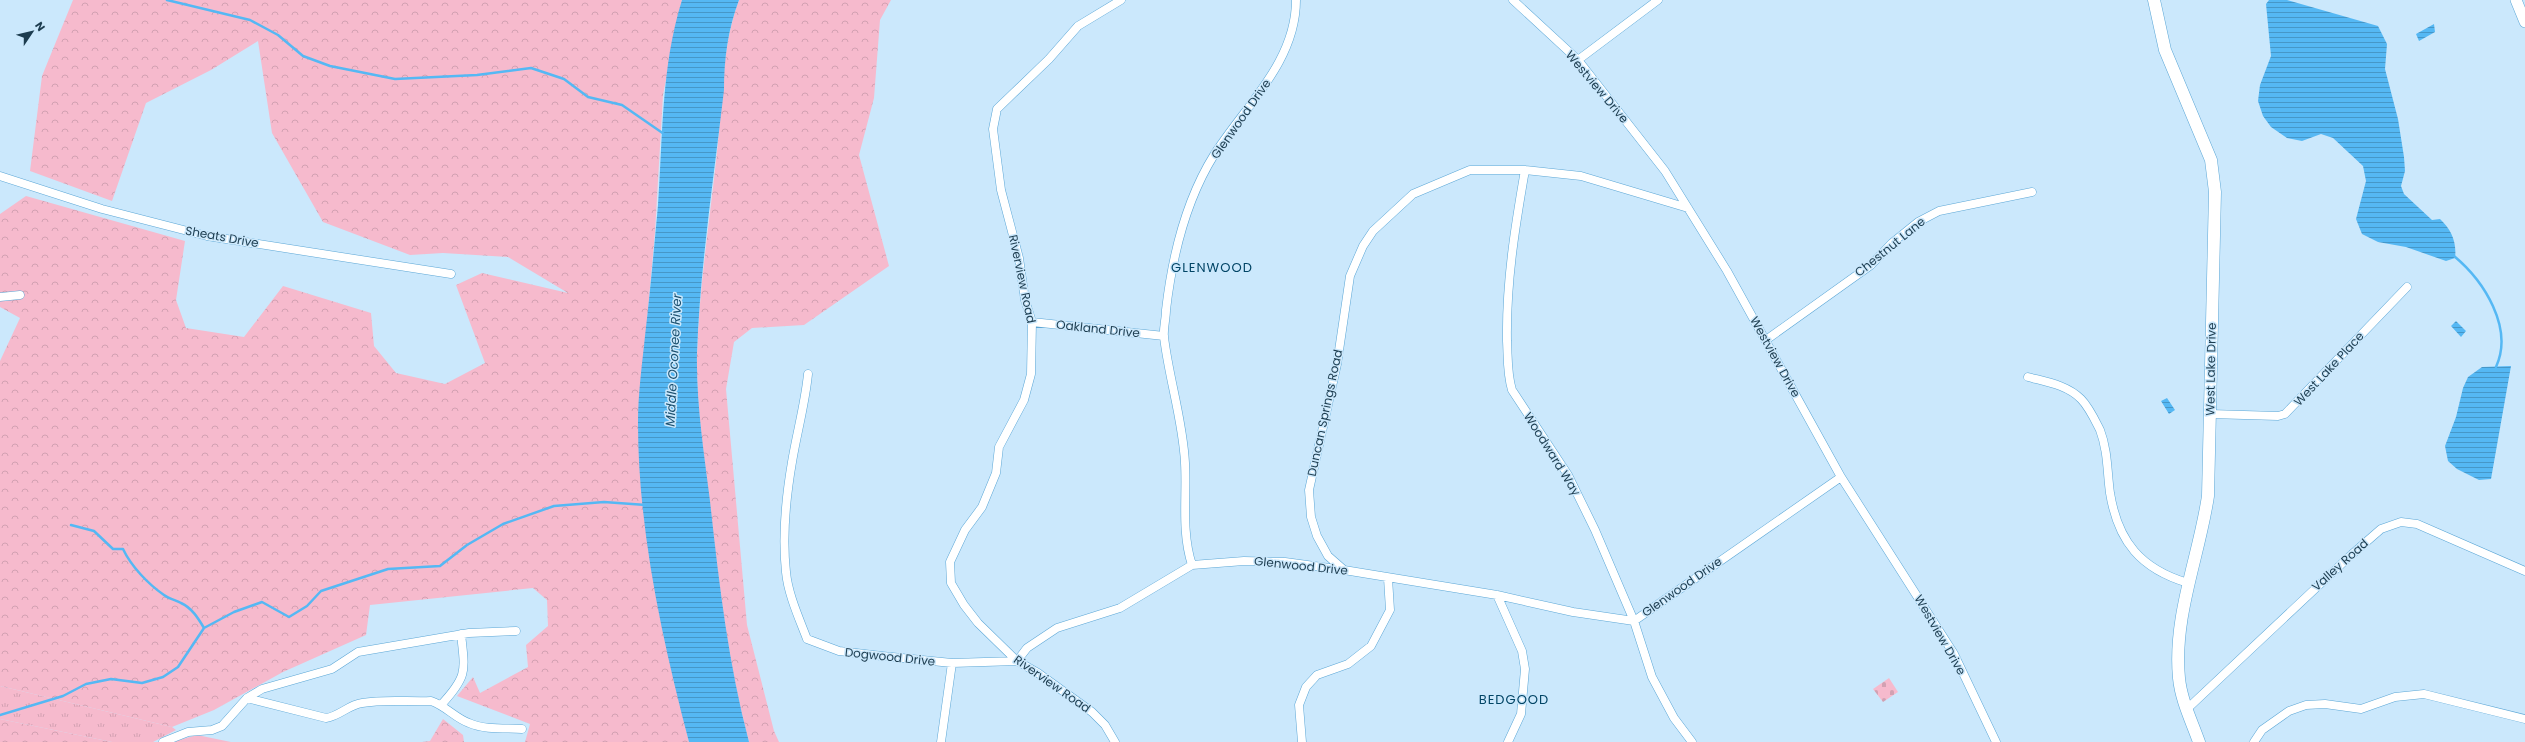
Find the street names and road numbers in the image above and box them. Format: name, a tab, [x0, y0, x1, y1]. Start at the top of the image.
street label: Westview Drive	[1562, 47, 1633, 127]
street label: Glenwood Drive	[1207, 75, 1275, 162]
street label: Chestnut Lane	[1851, 213, 1929, 280]
street label: Sheats Drive	[184, 222, 260, 251]
street label: Riverview Road	[1005, 233, 1040, 325]
street label: Westview Drive	[1746, 313, 1805, 400]
street label: Oakland Drive	[1055, 316, 1141, 341]
street label: West Lake Drive	[2201, 322, 2220, 416]
street label: West Lake Place	[2290, 328, 2368, 410]
street label: Duncan Springs Road	[1303, 348, 1346, 478]
street label: Woodward Way	[1520, 409, 1585, 499]
street label: Valley Road	[2308, 535, 2372, 595]
street label: Glenwood Drive	[1253, 552, 1349, 579]
street label: Glenwood Drive	[1638, 553, 1725, 621]
street label: Westview Drive	[1911, 592, 1970, 678]
street label: Dogwood Drive	[844, 643, 936, 670]
street label: Riverview Road	[1010, 651, 1094, 716]

